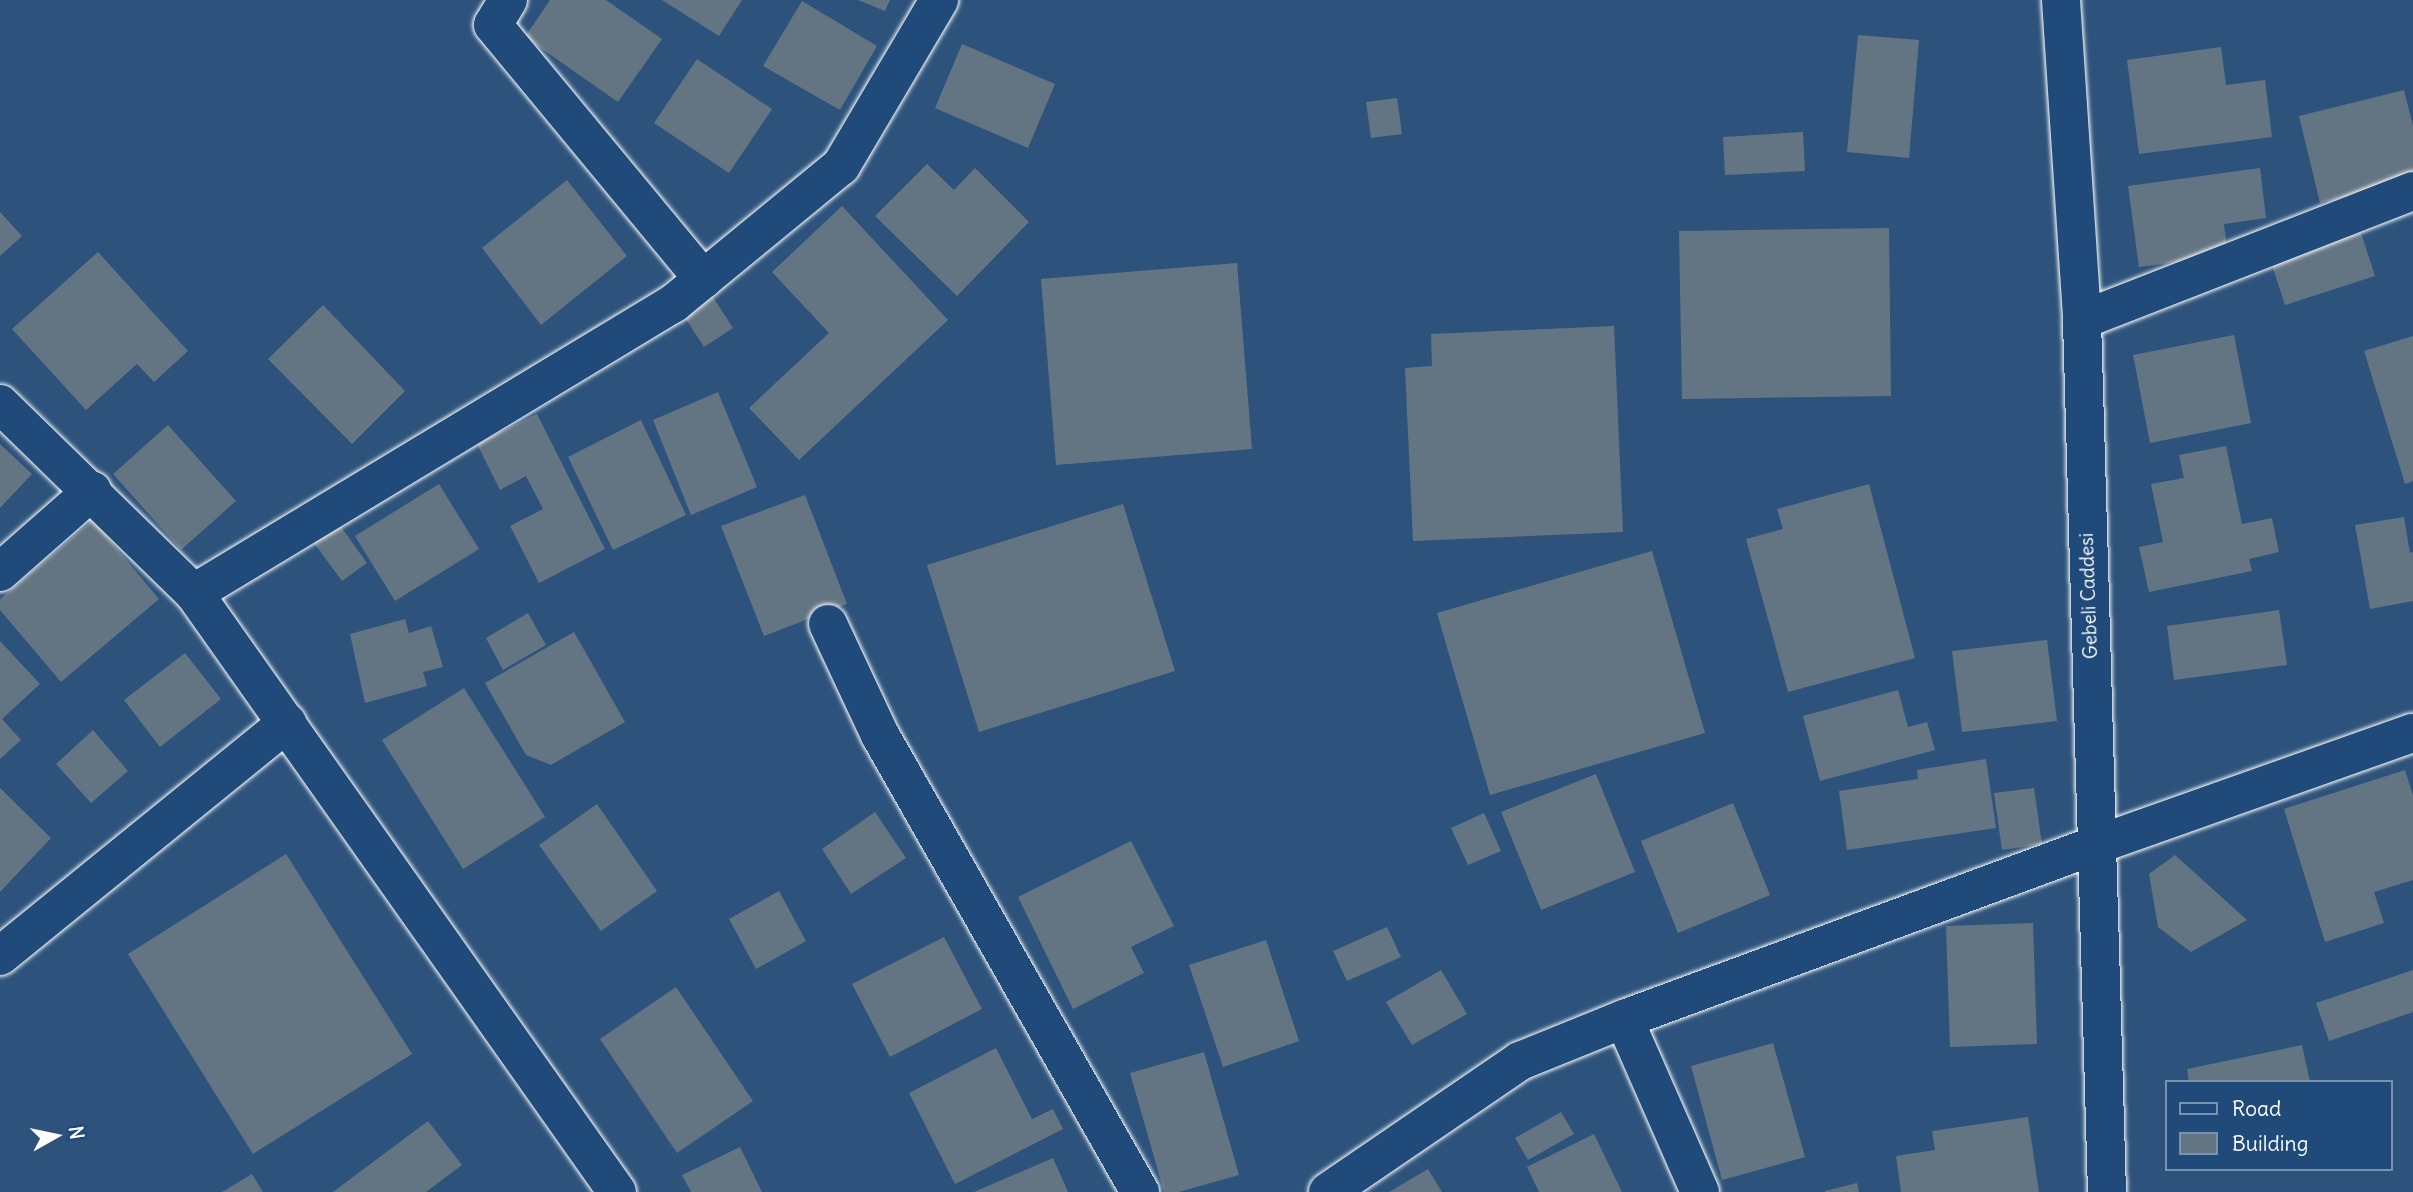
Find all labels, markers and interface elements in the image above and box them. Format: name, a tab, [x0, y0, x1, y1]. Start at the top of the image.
street label: Gebeli Caddesi	[2075, 533, 2103, 659]
legend	[2164, 1080, 2392, 1171]
text: Road	[2232, 1095, 2281, 1122]
north arrow	[21, 1101, 91, 1171]
text: N	[64, 1124, 90, 1141]
text: Building	[2232, 1130, 2308, 1157]

